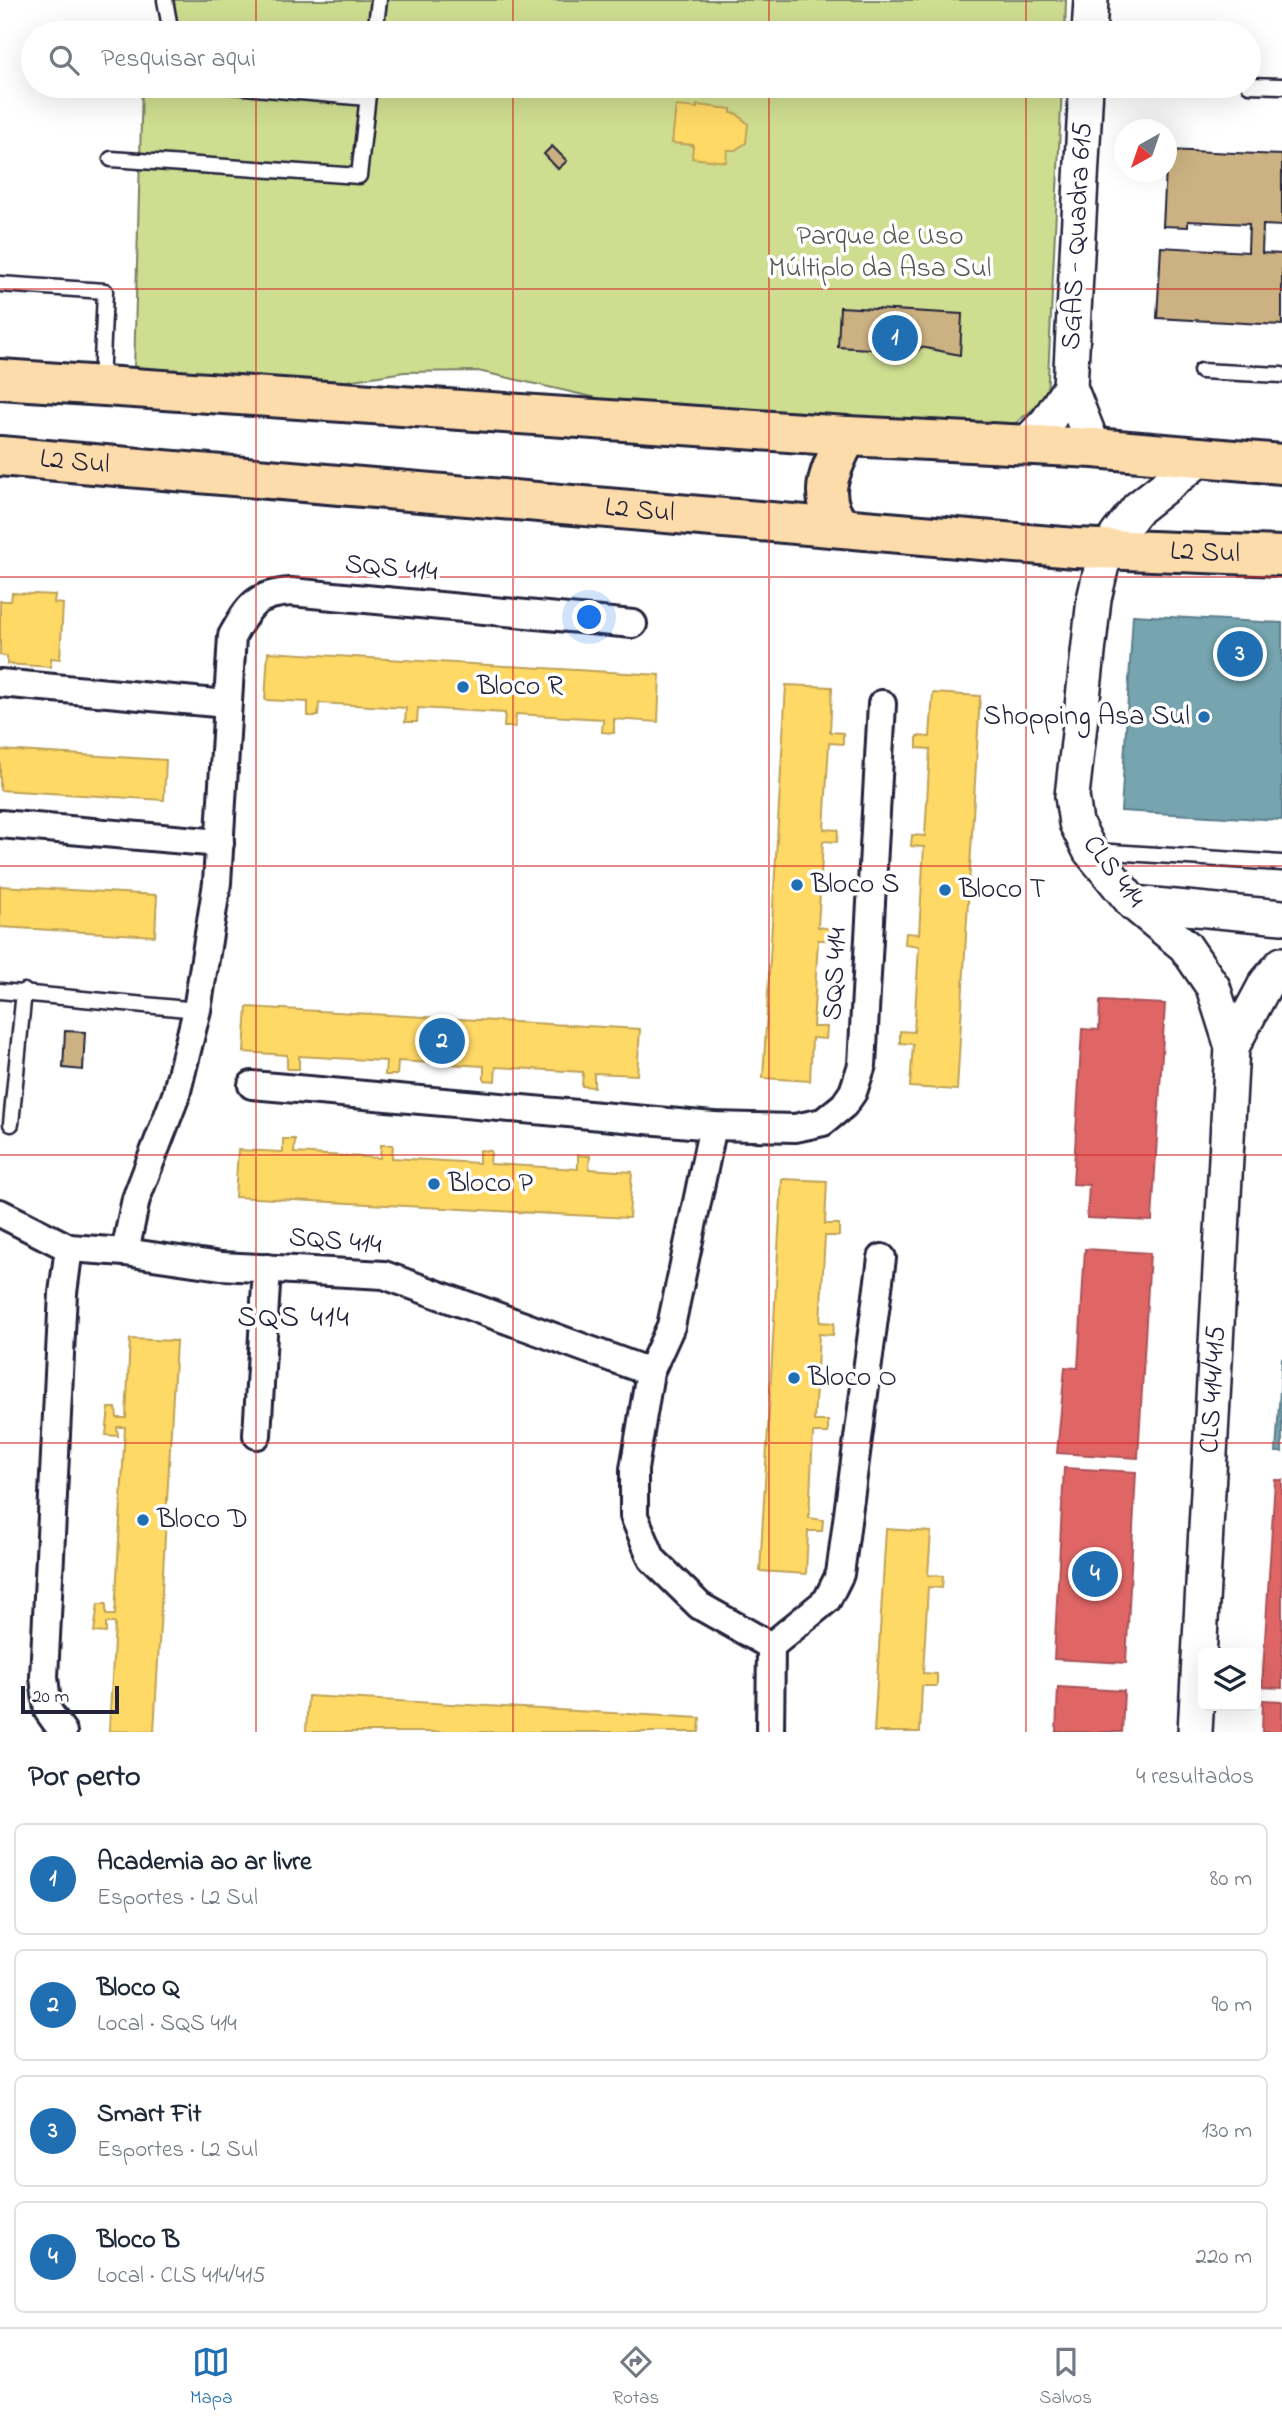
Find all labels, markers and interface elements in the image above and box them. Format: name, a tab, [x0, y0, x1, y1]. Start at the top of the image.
search box	[21, 21, 1261, 98]
icon: search	[45, 41, 83, 79]
text: Pesquisar aqui	[101, 41, 256, 79]
north arrow	[1114, 119, 1177, 182]
street label: SGAS - Quadra 615	[1052, 121, 1104, 351]
park label: Parque de Uso Múltiplo da Asa Sul	[769, 217, 991, 290]
pin: 1	[872, 312, 918, 364]
street label: L2 Sul	[38, 439, 111, 486]
street label: L2 Sul	[603, 487, 676, 534]
street label: L2 Sul	[1169, 531, 1241, 575]
street label: SQS 414	[343, 545, 440, 594]
your location	[572, 600, 606, 634]
pin: 3	[1217, 628, 1263, 680]
place label: Bloco R	[476, 667, 563, 708]
marker: Bloco R	[455, 679, 471, 695]
place label: Shopping Asa Sul	[983, 697, 1190, 738]
marker: Shopping Asa Sul	[1196, 709, 1212, 725]
street label: CLS 414	[1071, 827, 1155, 918]
place label: Bloco S	[810, 865, 899, 906]
place label: Bloco T	[958, 870, 1045, 911]
marker: Bloco S	[789, 877, 805, 893]
marker: Bloco T	[937, 882, 953, 898]
street label: SQS 414	[813, 926, 859, 1021]
pin: 2	[419, 1015, 465, 1067]
place label: Bloco P	[447, 1164, 533, 1205]
marker: Bloco P	[426, 1176, 442, 1192]
street label: SQS 414	[287, 1218, 384, 1267]
district label: SQS 414	[237, 1297, 351, 1341]
street label: CLS 414/415	[1190, 1325, 1237, 1454]
place label: Bloco O	[807, 1358, 897, 1399]
marker: Bloco O	[786, 1370, 802, 1386]
place label: Bloco D	[156, 1500, 248, 1541]
marker: Bloco D	[135, 1512, 151, 1528]
pin: 4	[1072, 1548, 1118, 1600]
map controls	[1198, 1648, 1261, 1711]
button: layers	[1198, 1648, 1261, 1711]
scale bar	[21, 1683, 119, 1715]
text: 20 m	[32, 1684, 69, 1711]
text: Por perto	[28, 1756, 141, 1800]
text: 4 resultados	[1136, 1761, 1254, 1794]
text: Academia ao ar livre	[97, 1844, 312, 1882]
text: 1	[49, 1863, 57, 1896]
text: 80 m	[1210, 1863, 1252, 1896]
text: Esportes · L2 Sul	[97, 1882, 258, 1915]
text: Bloco Q	[97, 1970, 179, 2008]
text: 2	[47, 1989, 59, 2022]
text: 90 m	[1212, 1989, 1252, 2022]
text: Local · SQS 414	[97, 2008, 237, 2041]
text: Smart Fit	[97, 2096, 201, 2134]
text: 3	[48, 2115, 58, 2148]
text: 130 m	[1202, 2115, 1252, 2148]
text: Esportes · L2 Sul	[97, 2134, 258, 2167]
text: Bloco B	[97, 2222, 180, 2260]
text: 4	[48, 2241, 58, 2274]
text: 220 m	[1196, 2241, 1252, 2274]
text: Local · CLS 414/415	[97, 2260, 265, 2293]
tab: Mapa	[190, 2343, 232, 2412]
tab: Rotas	[613, 2343, 659, 2412]
tab: Salvos	[1039, 2343, 1092, 2412]

